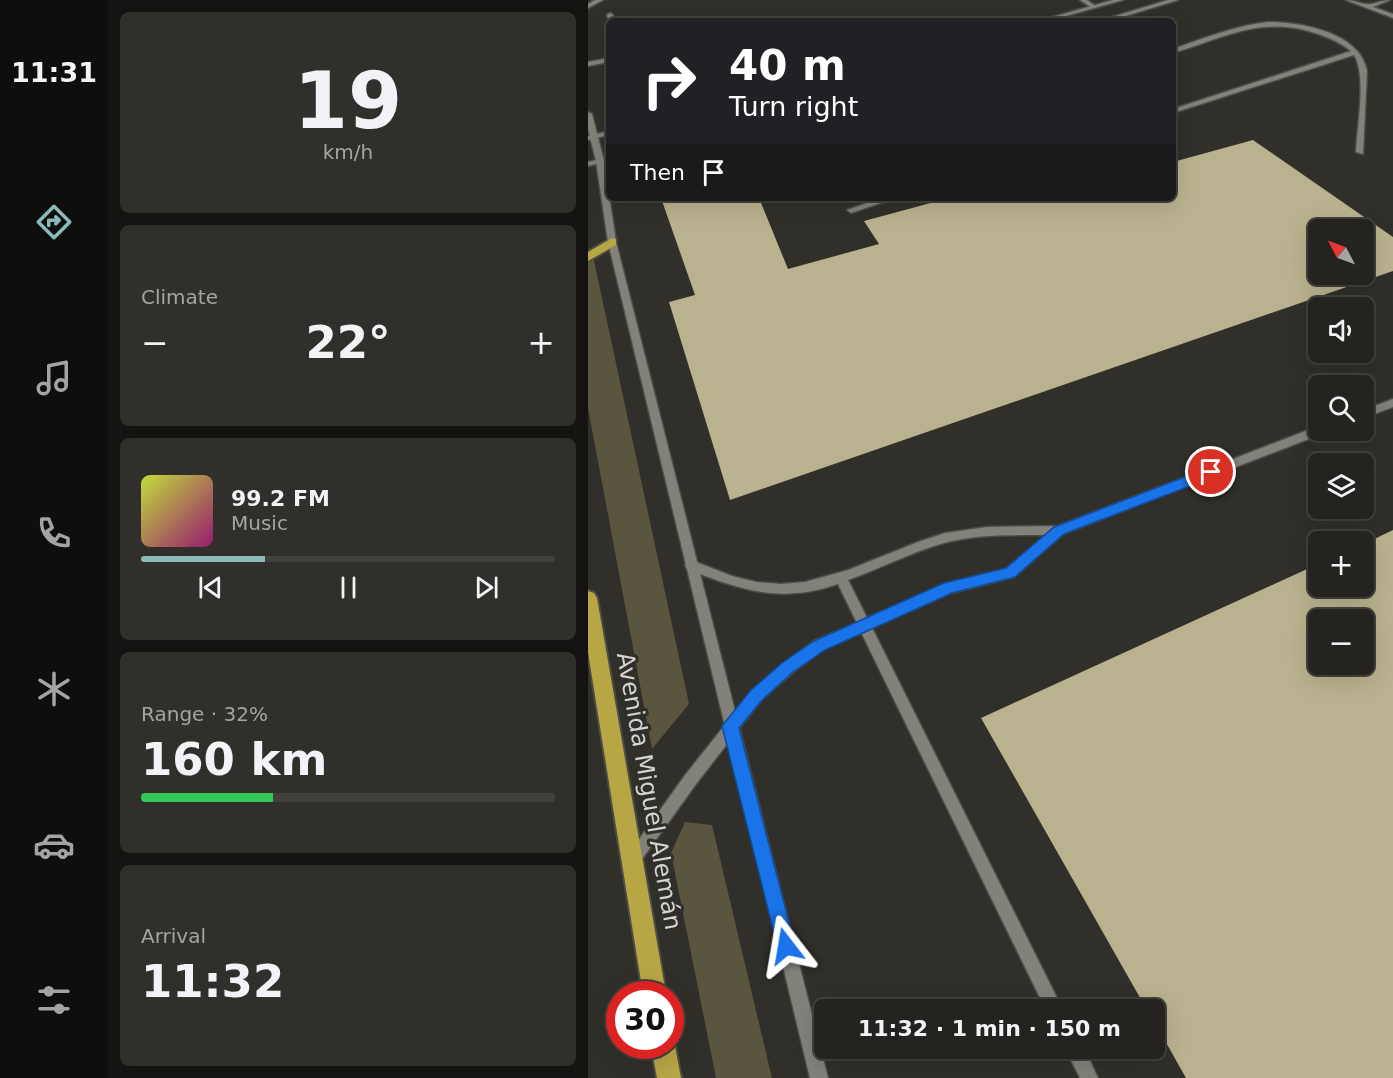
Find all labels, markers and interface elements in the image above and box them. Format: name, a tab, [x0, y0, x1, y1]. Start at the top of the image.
text: 40 m	[729, 41, 846, 90]
icon: right	[630, 42, 708, 120]
text: 19	[294, 56, 402, 146]
text: 11:31	[11, 57, 97, 88]
text: Turn right	[729, 91, 858, 122]
text: km/h	[323, 140, 373, 164]
icon: arrive	[697, 156, 730, 189]
text: Then	[630, 160, 685, 185]
icon: directions	[33, 201, 75, 243]
north arrow	[1308, 219, 1374, 285]
map controls	[1308, 219, 1374, 675]
text: Climate	[141, 285, 218, 309]
button: sound	[1308, 297, 1374, 363]
text: 22°	[305, 316, 391, 369]
text: −	[141, 323, 169, 362]
text: +	[527, 323, 555, 362]
icon: music	[33, 357, 75, 399]
button: search	[1308, 375, 1374, 441]
pin	[1185, 446, 1236, 497]
button: layers	[1308, 453, 1374, 519]
icon: arrive	[1194, 455, 1227, 488]
text: 99.2 FM	[231, 486, 330, 511]
text: Music	[231, 511, 288, 535]
icon: phone	[33, 512, 75, 554]
button: +	[1308, 531, 1374, 597]
icon: previous	[194, 571, 227, 604]
icon: pause	[332, 571, 365, 604]
icon: next	[470, 571, 503, 604]
button: −	[1308, 609, 1374, 675]
street label: Avenida Miguel Alemán	[611, 650, 687, 932]
icon: climate	[33, 668, 75, 710]
text: Range · 32%	[141, 702, 268, 726]
text: 160 km	[141, 733, 327, 786]
icon: car	[33, 824, 75, 866]
position arrow	[754, 914, 818, 978]
text: Arrival	[141, 924, 206, 948]
text: 11:32	[141, 955, 284, 1008]
icon: filters	[33, 979, 75, 1021]
speed limit sign: 30	[606, 981, 684, 1059]
text: 11:32 · 1 min · 150 m	[858, 1016, 1121, 1041]

